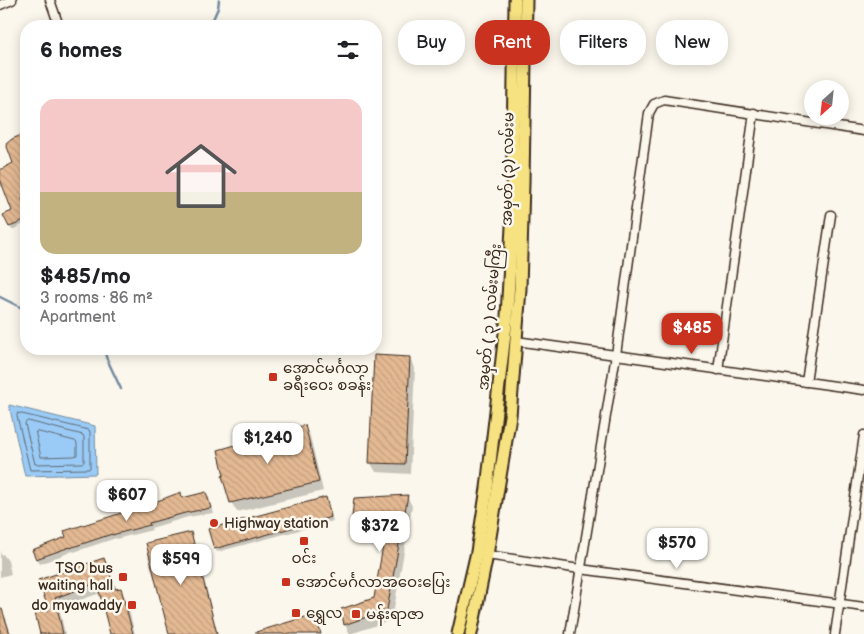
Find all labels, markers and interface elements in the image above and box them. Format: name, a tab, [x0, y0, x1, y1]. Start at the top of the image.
chip: Buy	[398, 20, 465, 65]
chip: Rent	[475, 20, 550, 65]
chip: Filters	[560, 20, 646, 65]
chip: New	[656, 20, 728, 65]
icon: filters	[334, 36, 362, 64]
text: 6 homes	[40, 38, 122, 63]
north arrow	[804, 80, 849, 125]
map controls	[804, 80, 849, 125]
street label: အမှတ် (၃) လမ်းမ	[497, 112, 520, 226]
icon: home	[156, 131, 246, 221]
street label: အမှတ် ( ၃ ) လမ်းမကြီး	[473, 243, 508, 391]
text: $485/mo	[40, 264, 131, 289]
text: 3 rooms · 86 m²	[40, 289, 153, 308]
text: Apartment	[40, 308, 116, 327]
pin: $485	[662, 312, 722, 355]
text: $485	[673, 319, 711, 338]
place label: အောင်မင်္ဂလာ ခရီးဝေး စခန်း	[283, 358, 371, 397]
marker: အောင်မင်္ဂလာ ခရီးဝေး စခန်း	[267, 371, 279, 383]
pin: $1,240	[227, 422, 309, 465]
text: $1,240	[243, 429, 293, 448]
pin: $607	[97, 480, 157, 522]
text: $607	[107, 486, 147, 505]
pin: $372	[350, 510, 410, 553]
place label: Highway station	[224, 514, 329, 533]
marker: Highway station	[208, 517, 220, 529]
text: $372	[361, 517, 399, 536]
pin: $570	[647, 528, 707, 570]
text: $570	[658, 534, 696, 553]
marker: ဝင်း	[298, 535, 310, 547]
pin: $599	[151, 544, 211, 586]
place label: ဝင်း	[291, 548, 317, 568]
text: $599	[162, 550, 200, 569]
place label: TSO bus waiting hall	[38, 559, 114, 595]
marker: TSO bus waiting hall	[117, 571, 129, 583]
place label: အောင်မင်္ဂလာအဝေးပြေး	[296, 572, 450, 594]
marker: အောင်မင်္ဂလာအဝေးပြေး	[280, 576, 292, 588]
place label: do myawaddy	[31, 596, 122, 615]
marker: do myawaddy	[126, 599, 138, 611]
place label: ရွှေလ	[306, 604, 343, 625]
place label: မန်းရာဇာ	[366, 604, 424, 626]
marker: ရွှေလ	[290, 607, 302, 619]
marker: မန်းရာဇာ	[350, 608, 362, 620]

